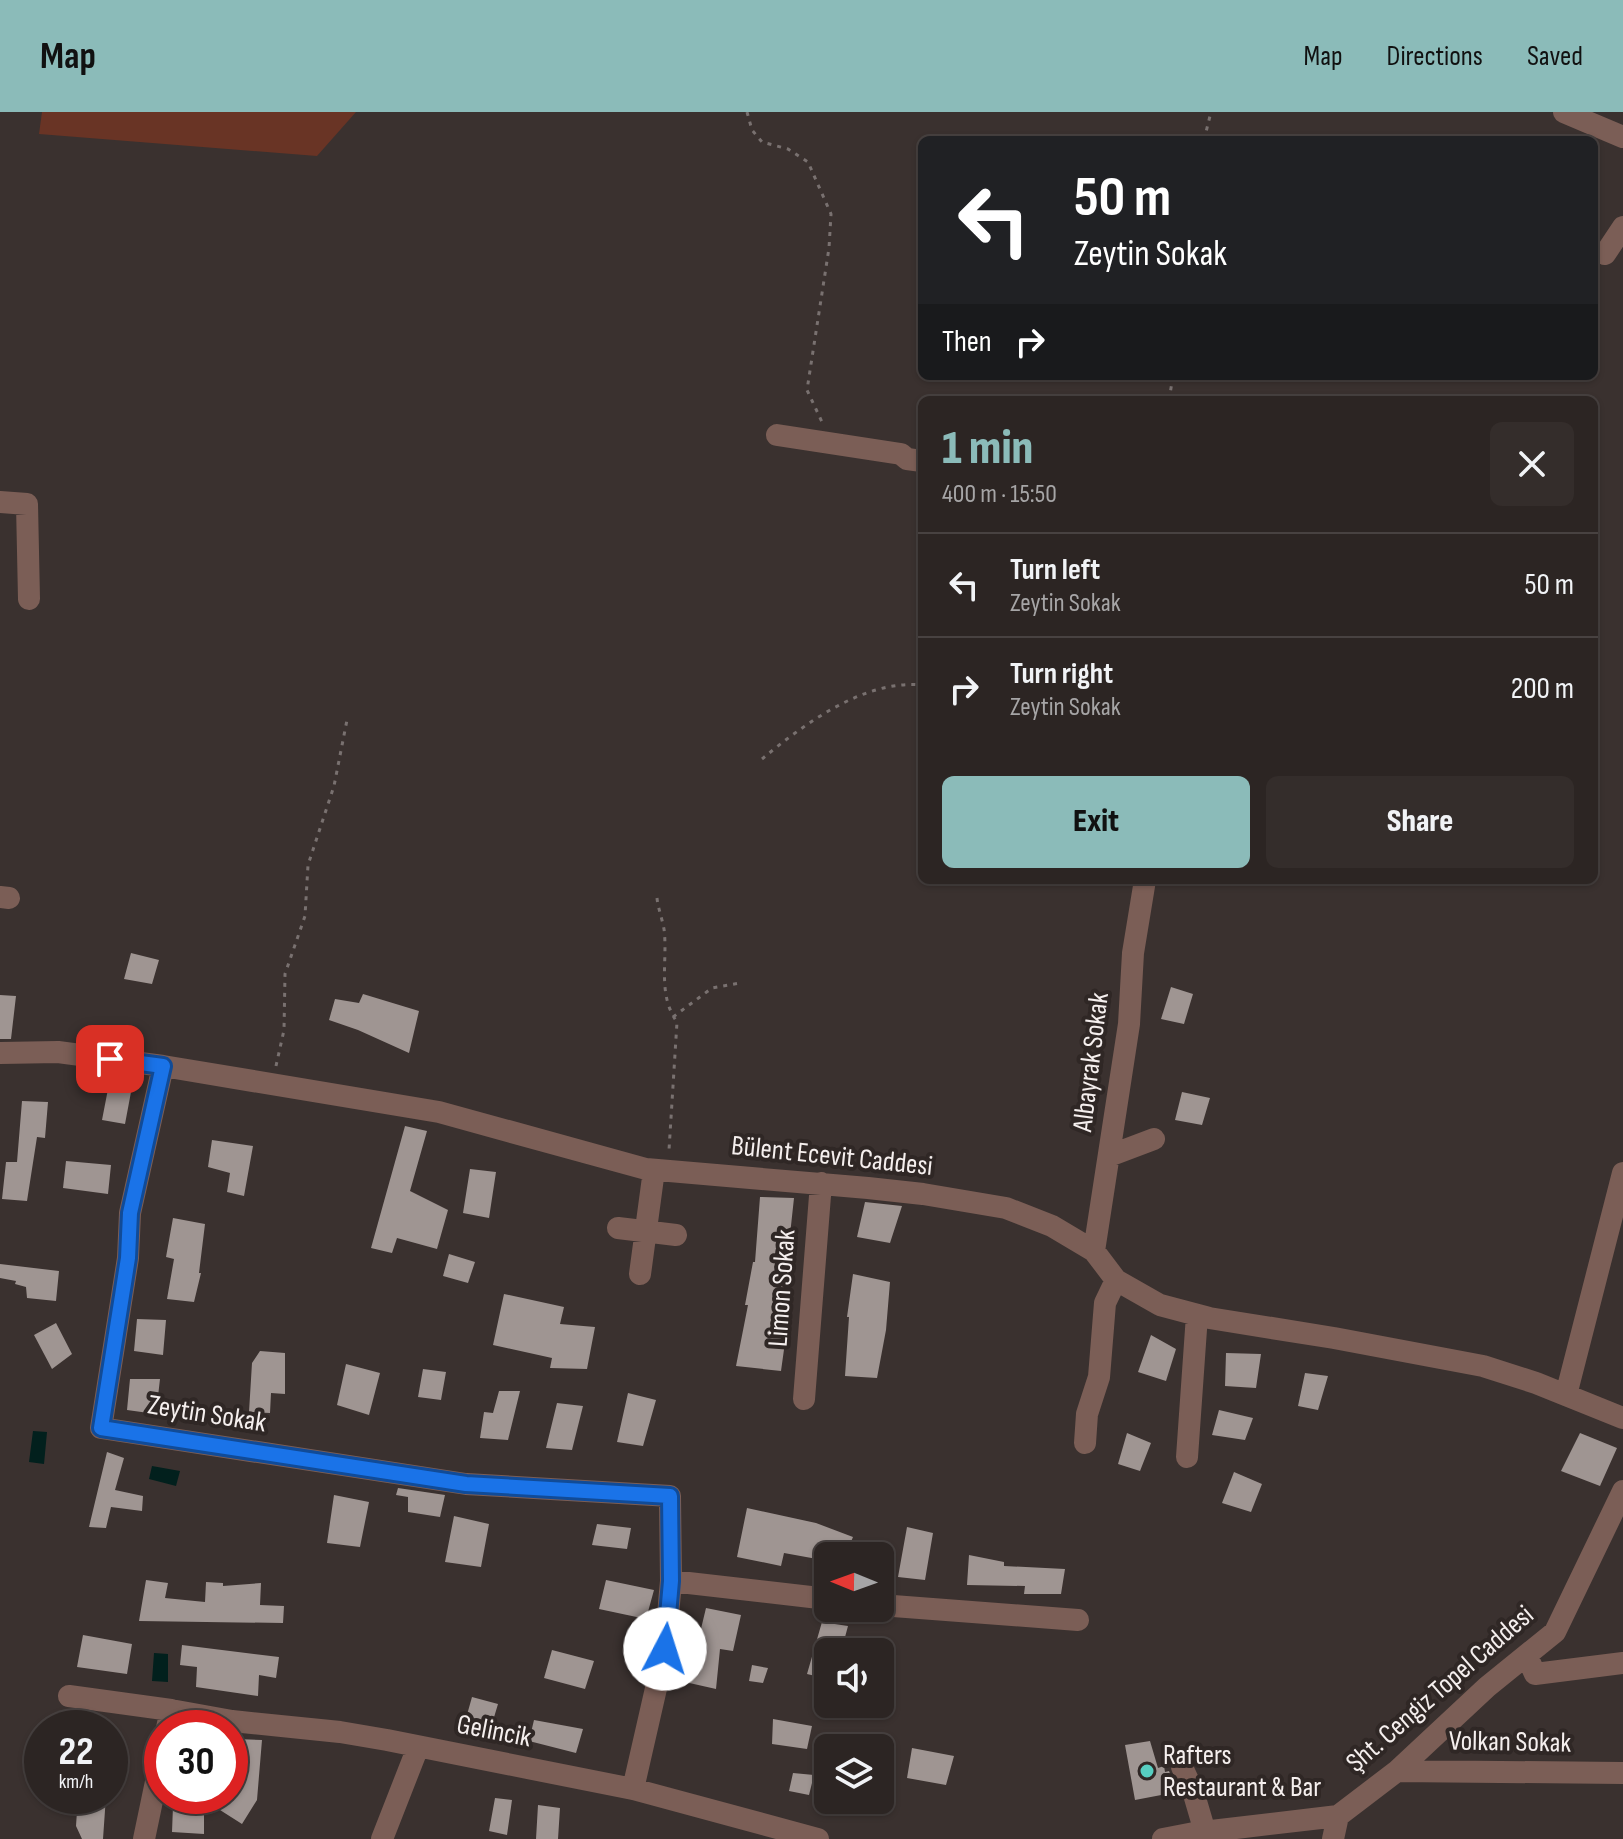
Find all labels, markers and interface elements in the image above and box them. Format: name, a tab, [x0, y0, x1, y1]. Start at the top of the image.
text: Map	[40, 34, 96, 79]
text: Map	[1304, 40, 1343, 73]
text: Directions	[1387, 40, 1483, 73]
text: Saved	[1527, 40, 1583, 73]
text: 50 m	[1074, 165, 1171, 232]
icon: left	[942, 168, 1046, 272]
text: Zeytin Sokak	[1074, 233, 1227, 276]
icon: right	[1008, 320, 1052, 364]
text: Then	[942, 324, 992, 360]
text: 1 min	[942, 420, 1033, 477]
button: close	[1490, 422, 1574, 506]
text: 400 m · 15:50	[942, 479, 1057, 510]
text: Turn left	[1010, 552, 1100, 588]
icon: left	[942, 563, 986, 607]
text: 50 m	[1525, 567, 1574, 603]
text: Zeytin Sokak	[1010, 588, 1121, 619]
text: Turn right	[1010, 656, 1113, 692]
icon: right	[942, 667, 986, 711]
text: 200 m	[1511, 671, 1574, 707]
text: Zeytin Sokak	[1010, 692, 1121, 723]
button: Exit	[942, 776, 1250, 868]
button: Share	[1266, 776, 1574, 868]
street label: Albayrak Sokak	[1066, 990, 1116, 1134]
pin	[76, 1025, 144, 1093]
icon: arrive	[88, 1037, 132, 1081]
street label: Bülent Ecevit Caddesi	[730, 1129, 934, 1183]
street label: Limon Sokak	[761, 1228, 803, 1348]
street label: Zeytin Sokak	[146, 1388, 269, 1440]
north arrow	[814, 1542, 894, 1622]
map controls	[814, 1542, 894, 1814]
street label: Şht. Cengiz Topel Caddesi	[1340, 1599, 1540, 1779]
position arrow	[623, 1607, 707, 1691]
button: sound	[814, 1638, 894, 1718]
street label: Gelincik	[454, 1708, 534, 1754]
speed limit sign: 30	[144, 1710, 248, 1814]
street label: Volkan Sokak	[1449, 1724, 1572, 1760]
text: 22	[58, 1728, 94, 1776]
button: layers	[814, 1734, 894, 1814]
place label: Rafters Restaurant & Bar	[1163, 1739, 1321, 1804]
marker: Rafters Restaurant & Bar	[1138, 1762, 1156, 1780]
text: km/h	[59, 1770, 93, 1794]

